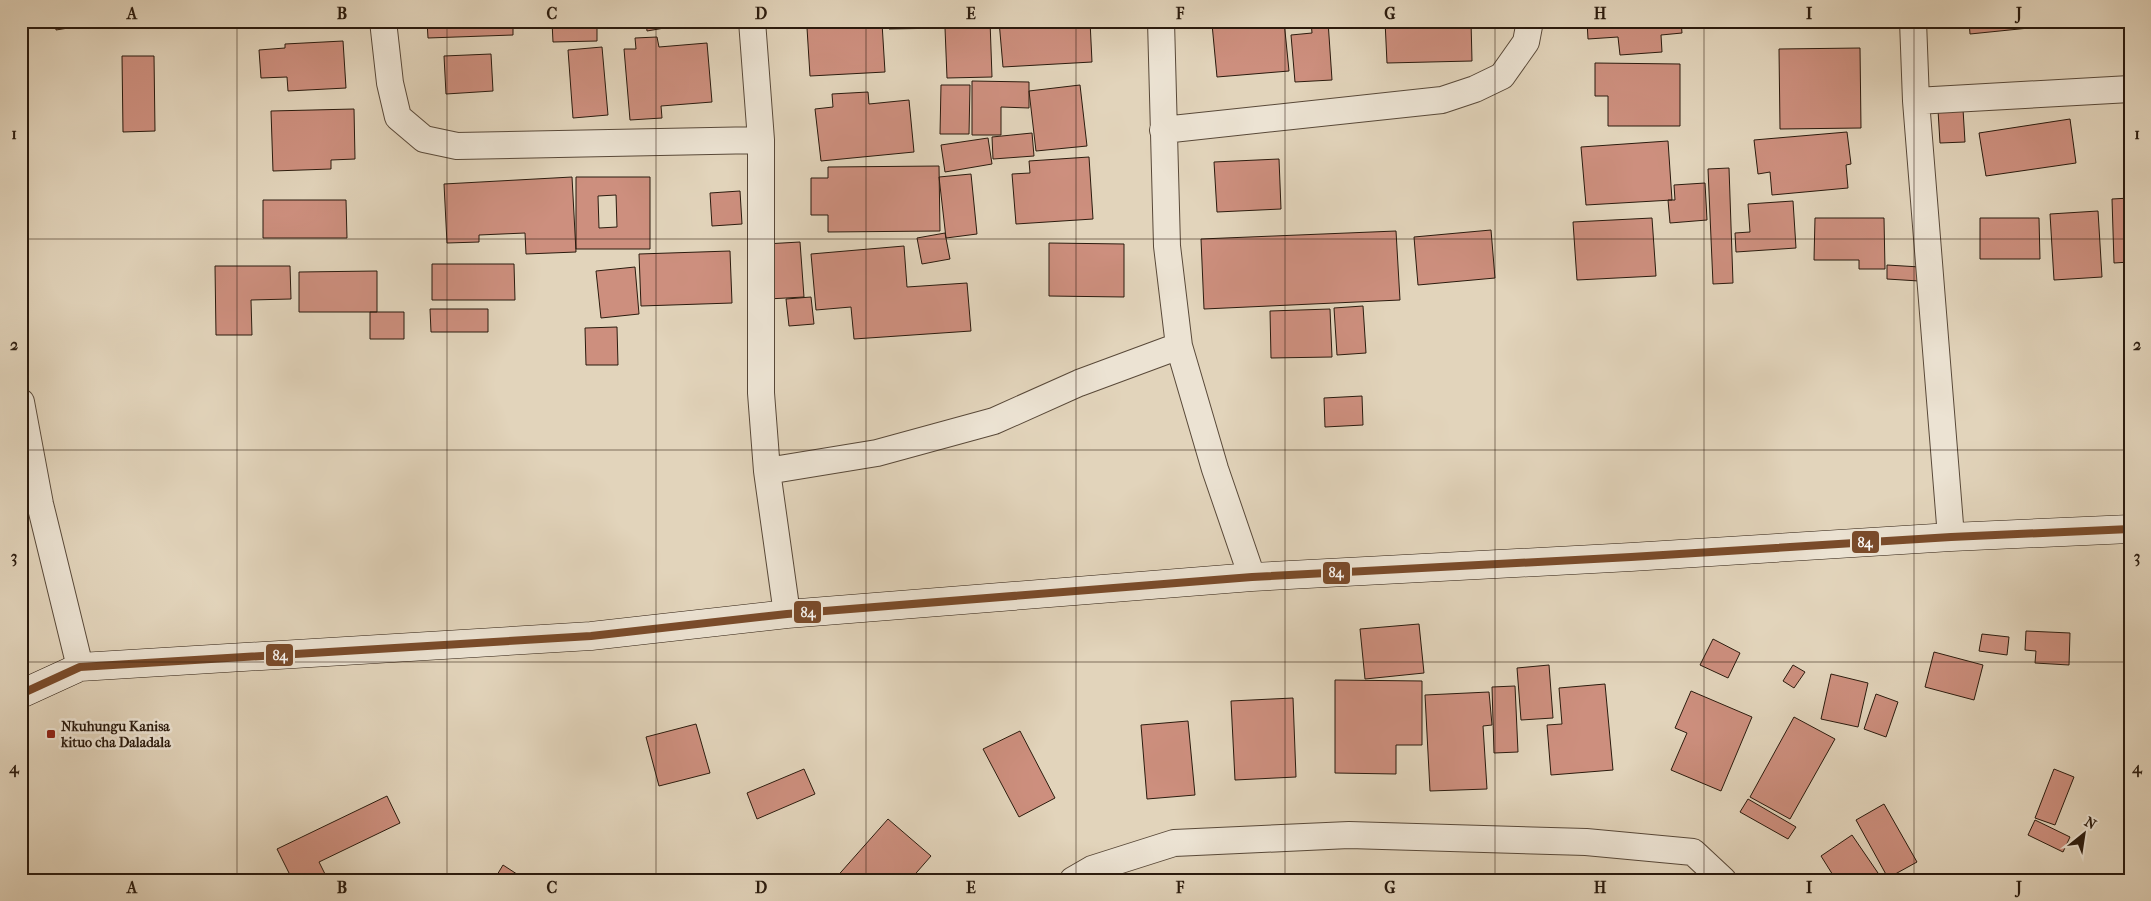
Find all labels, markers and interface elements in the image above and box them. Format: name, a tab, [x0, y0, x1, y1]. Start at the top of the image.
text: A	[126, 4, 138, 23]
text: B	[337, 4, 347, 23]
text: C	[547, 4, 558, 23]
text: D	[755, 4, 767, 23]
text: E	[966, 4, 976, 23]
text: F	[1175, 4, 1185, 23]
text: G	[1384, 4, 1396, 23]
text: H	[1594, 4, 1607, 23]
text: I	[1806, 4, 1813, 23]
text: J	[2014, 4, 2022, 24]
text: 1	[11, 124, 17, 143]
text: 1	[2134, 124, 2140, 143]
text: 2	[10, 335, 18, 354]
text: 2	[2133, 335, 2141, 354]
line badge: 84	[1851, 530, 1880, 554]
text: 84	[1857, 534, 1873, 551]
text: 3	[11, 547, 17, 567]
text: 3	[2134, 547, 2140, 567]
line badge: 84	[1322, 561, 1351, 585]
text: 84	[1328, 564, 1344, 581]
line badge: 84	[793, 600, 822, 624]
text: 84	[800, 604, 816, 621]
line badge: 84	[265, 643, 294, 667]
text: 84	[272, 647, 288, 664]
place label: Nkuhungu Kanisa kituo cha Daladala	[60, 718, 171, 751]
marker: Nkuhungu Kanisa kituo cha Daladala	[45, 728, 57, 740]
text: 4	[8, 758, 20, 778]
text: 4	[2131, 758, 2143, 778]
north arrow	[2058, 808, 2108, 858]
text: N	[2081, 813, 2099, 833]
text: A	[126, 878, 138, 897]
text: B	[337, 878, 347, 897]
text: C	[547, 878, 558, 897]
text: D	[755, 878, 767, 897]
text: E	[966, 878, 976, 897]
text: F	[1175, 878, 1185, 897]
text: G	[1384, 878, 1396, 897]
text: H	[1594, 878, 1607, 897]
text: I	[1806, 878, 1813, 897]
text: J	[2014, 878, 2022, 898]

